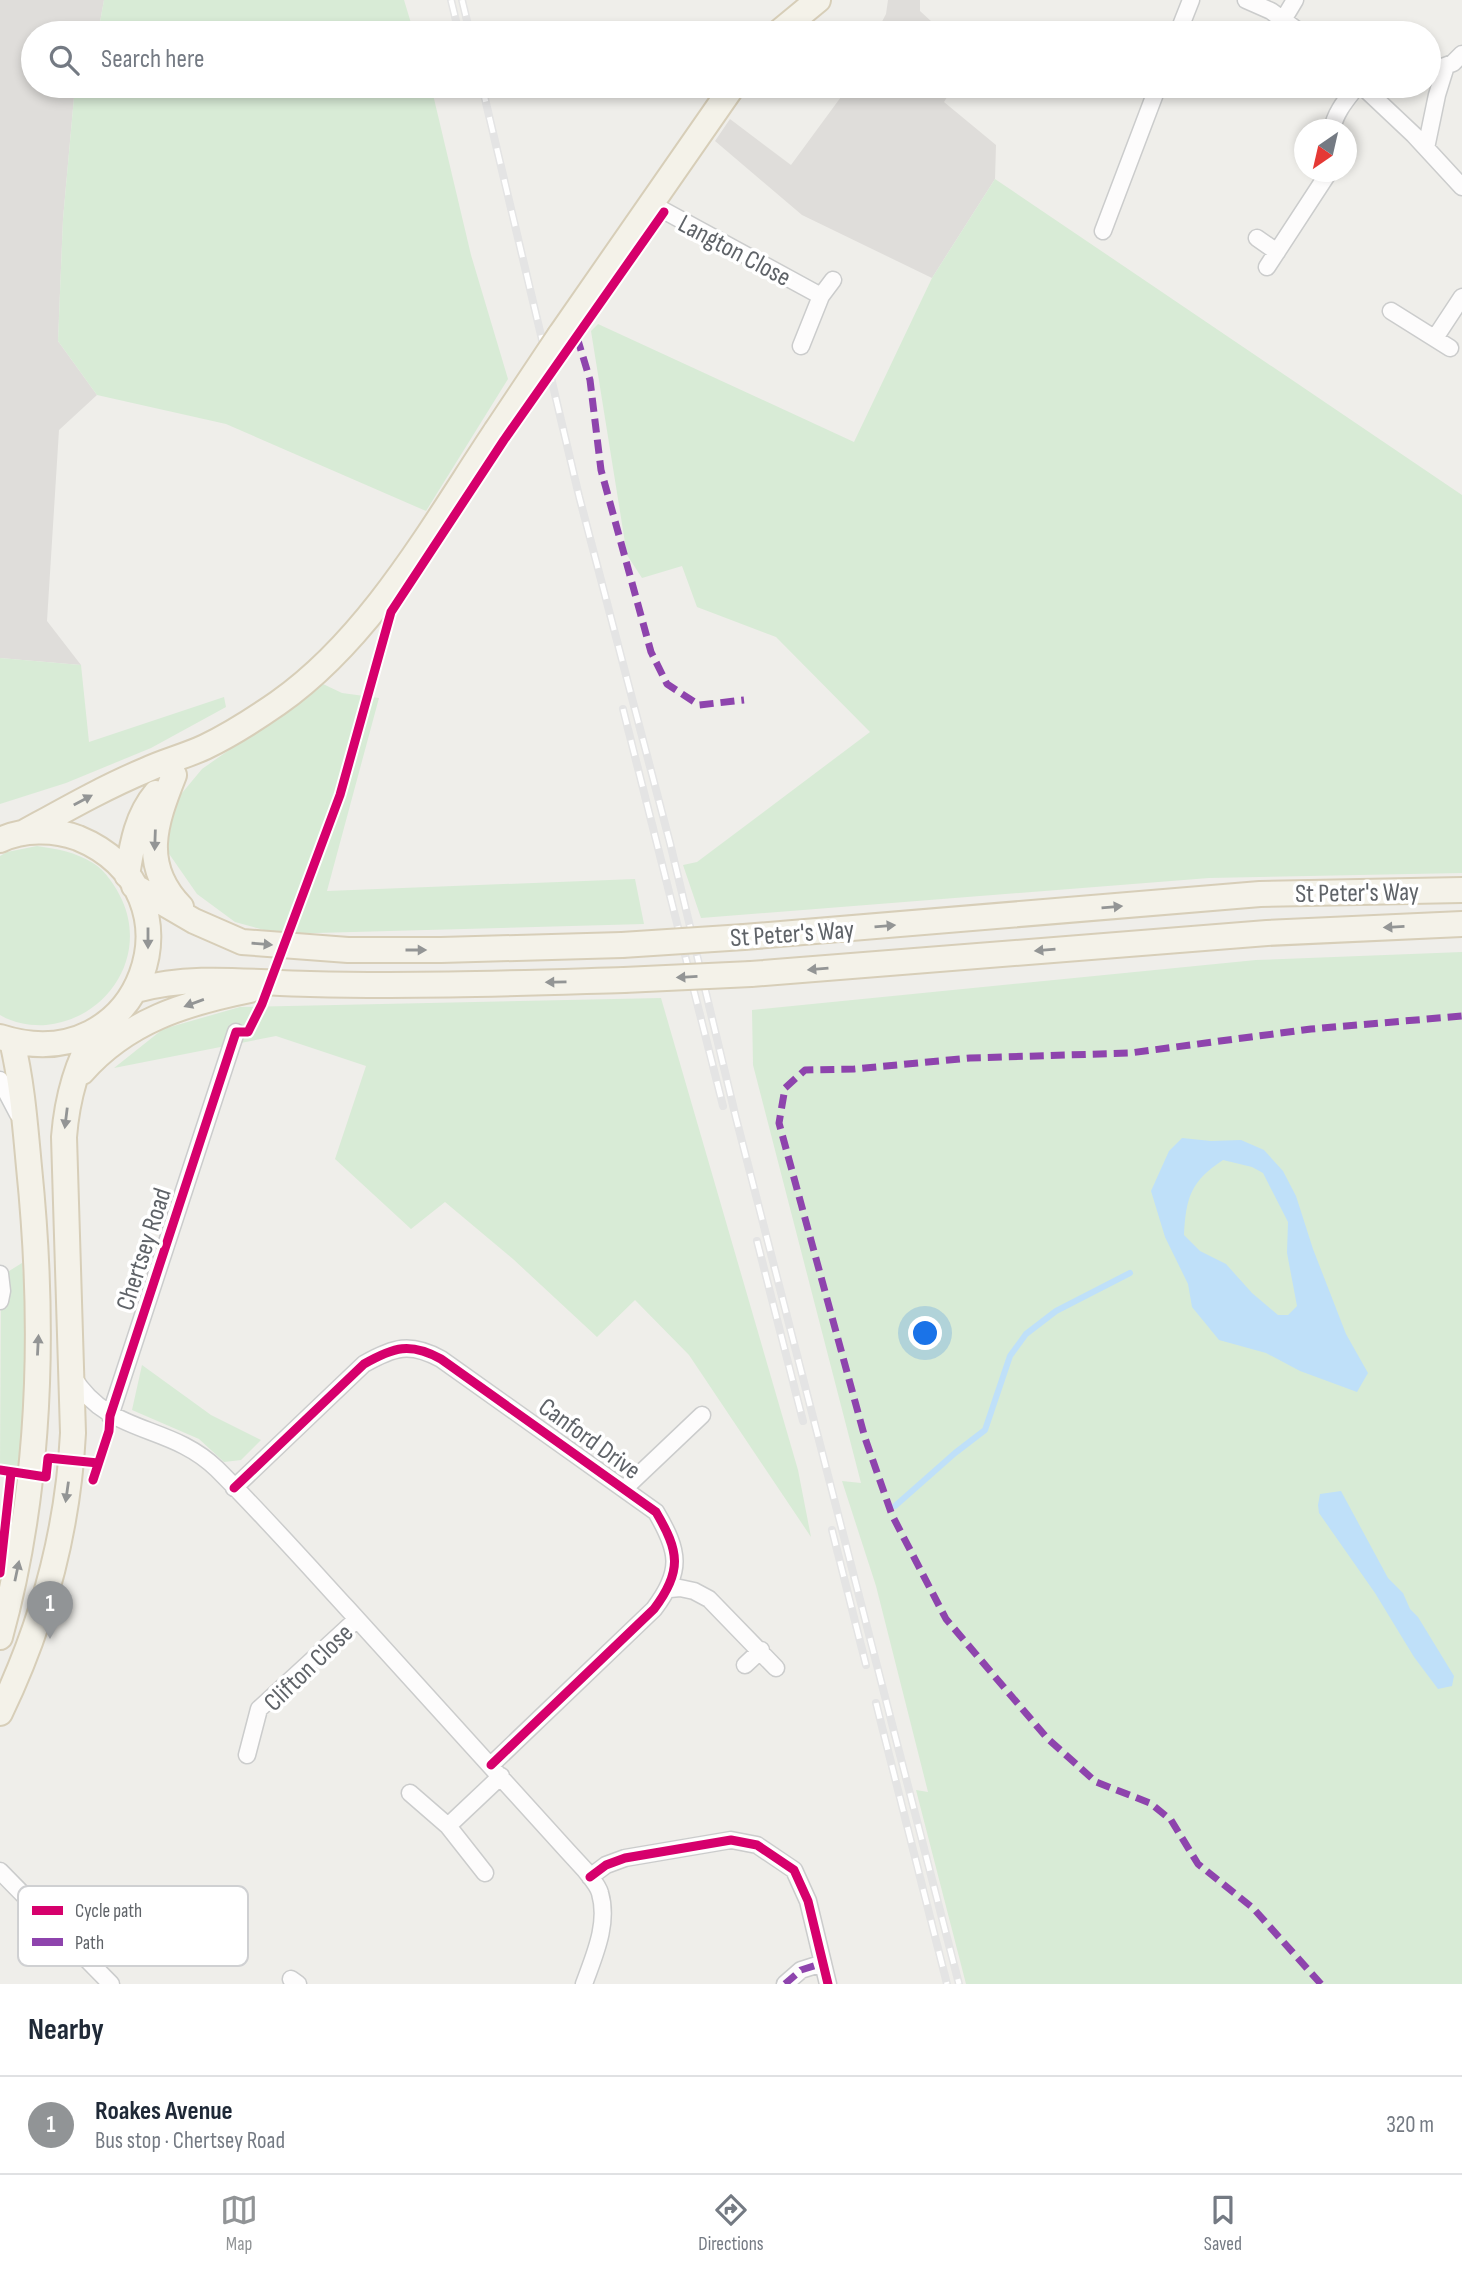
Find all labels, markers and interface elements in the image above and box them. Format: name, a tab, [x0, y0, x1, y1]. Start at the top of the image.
search box	[21, 21, 1441, 98]
icon: search	[45, 41, 83, 79]
text: Search here	[101, 44, 204, 75]
north arrow	[1294, 119, 1357, 182]
street label: Langton Close	[673, 209, 796, 294]
one-way arrow	[73, 795, 93, 807]
one-way arrow	[150, 829, 161, 851]
street label: St Peter's Way	[1295, 877, 1419, 910]
one-way arrow	[1101, 901, 1123, 912]
street label: St Peter's Way	[729, 915, 855, 954]
one-way arrow	[875, 920, 897, 931]
one-way arrow	[1383, 922, 1405, 933]
one-way arrow	[142, 928, 154, 950]
one-way arrow	[251, 938, 273, 949]
one-way arrow	[405, 944, 427, 956]
one-way arrow	[1033, 945, 1055, 956]
one-way arrow	[807, 964, 829, 975]
one-way arrow	[676, 972, 698, 983]
one-way arrow	[545, 976, 567, 987]
one-way arrow	[184, 998, 205, 1009]
one-way arrow	[60, 1107, 71, 1129]
street label: Chertsey Road	[110, 1184, 179, 1315]
your location	[908, 1316, 942, 1350]
one-way arrow	[32, 1334, 43, 1356]
street label: Canford Drive	[532, 1392, 646, 1487]
one-way arrow	[61, 1481, 72, 1503]
one-way arrow	[11, 1560, 22, 1582]
pin: 1	[27, 1581, 73, 1639]
street label: Clifton Close	[258, 1618, 360, 1718]
legend	[18, 1886, 248, 1966]
text: Cycle path	[75, 1900, 142, 1923]
text: Path	[75, 1932, 104, 1955]
text: Nearby	[28, 2012, 104, 2048]
text: Roakes Avenue	[95, 2096, 233, 2127]
text: 1	[46, 2111, 56, 2139]
text: 320 m	[1386, 2111, 1434, 2139]
text: Bus stop · Chertsey Road	[95, 2127, 285, 2155]
tab: Map	[220, 2191, 258, 2256]
tab: Directions	[698, 2191, 764, 2256]
tab: Saved	[1204, 2191, 1242, 2256]

